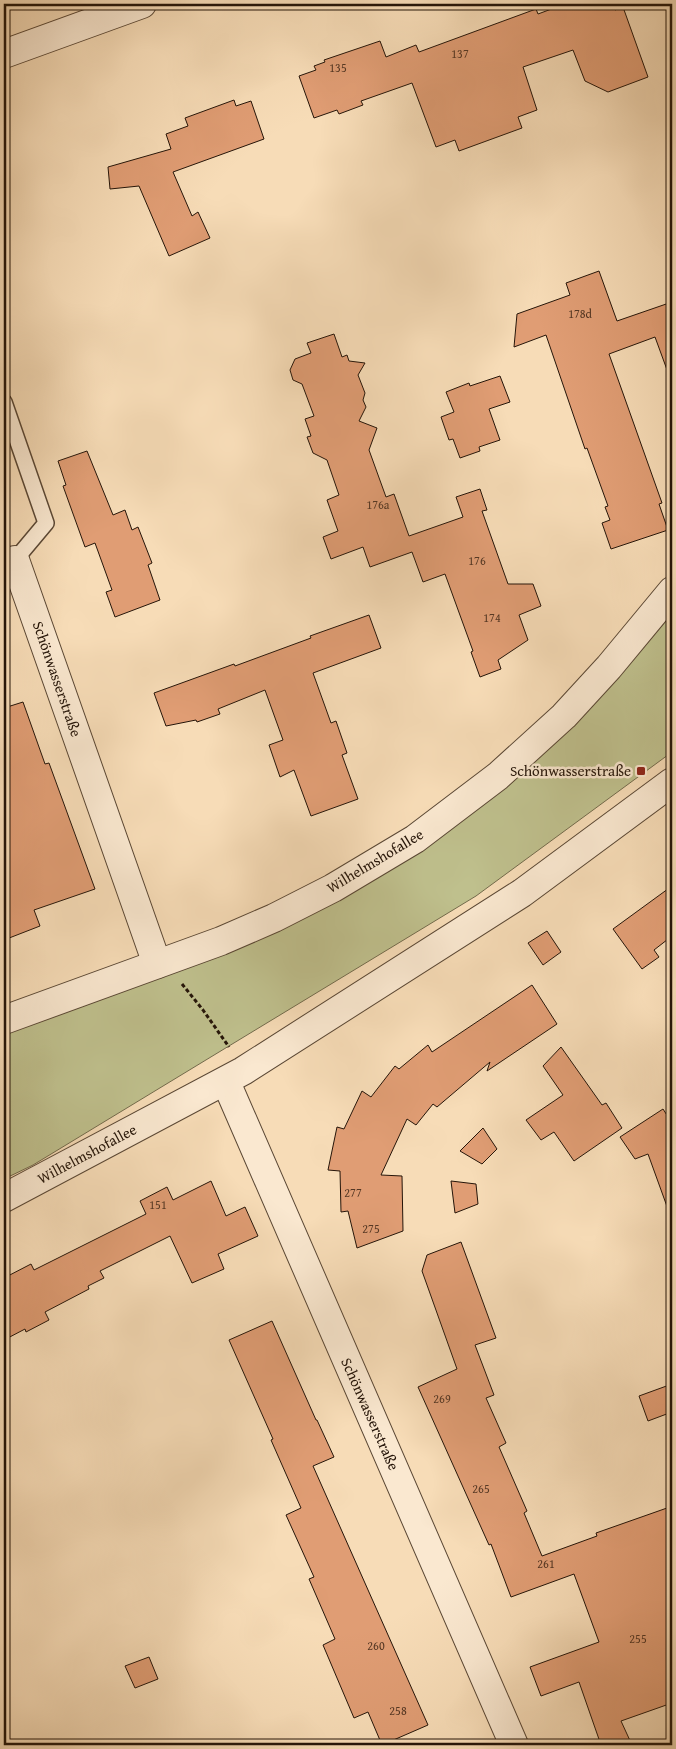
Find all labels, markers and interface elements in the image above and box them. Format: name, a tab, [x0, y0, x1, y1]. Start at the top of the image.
house number: 137	[451, 45, 469, 62]
house number: 135	[329, 59, 347, 76]
house number: 178d	[568, 305, 592, 322]
house number: 176a	[366, 496, 390, 513]
house number: 176	[468, 552, 486, 569]
house number: 174	[483, 609, 501, 626]
street label: Schönwasserstraße	[28, 618, 87, 740]
place label: Schönwasserstraße	[510, 760, 631, 781]
marker: Schönwasserstraße	[635, 765, 647, 777]
street label: Wilhelmshofallee	[322, 823, 427, 898]
street label: Wilhelmshofallee	[33, 1119, 140, 1189]
house number: 277	[344, 1184, 362, 1201]
house number: 151	[149, 1196, 167, 1213]
house number: 275	[362, 1220, 380, 1237]
street label: Schönwasserstraße	[336, 1354, 405, 1473]
house number: 269	[433, 1390, 451, 1407]
house number: 265	[472, 1480, 490, 1497]
house number: 261	[537, 1555, 555, 1572]
house number: 255	[629, 1630, 647, 1647]
house number: 260	[367, 1637, 385, 1654]
house number: 258	[389, 1702, 407, 1719]

